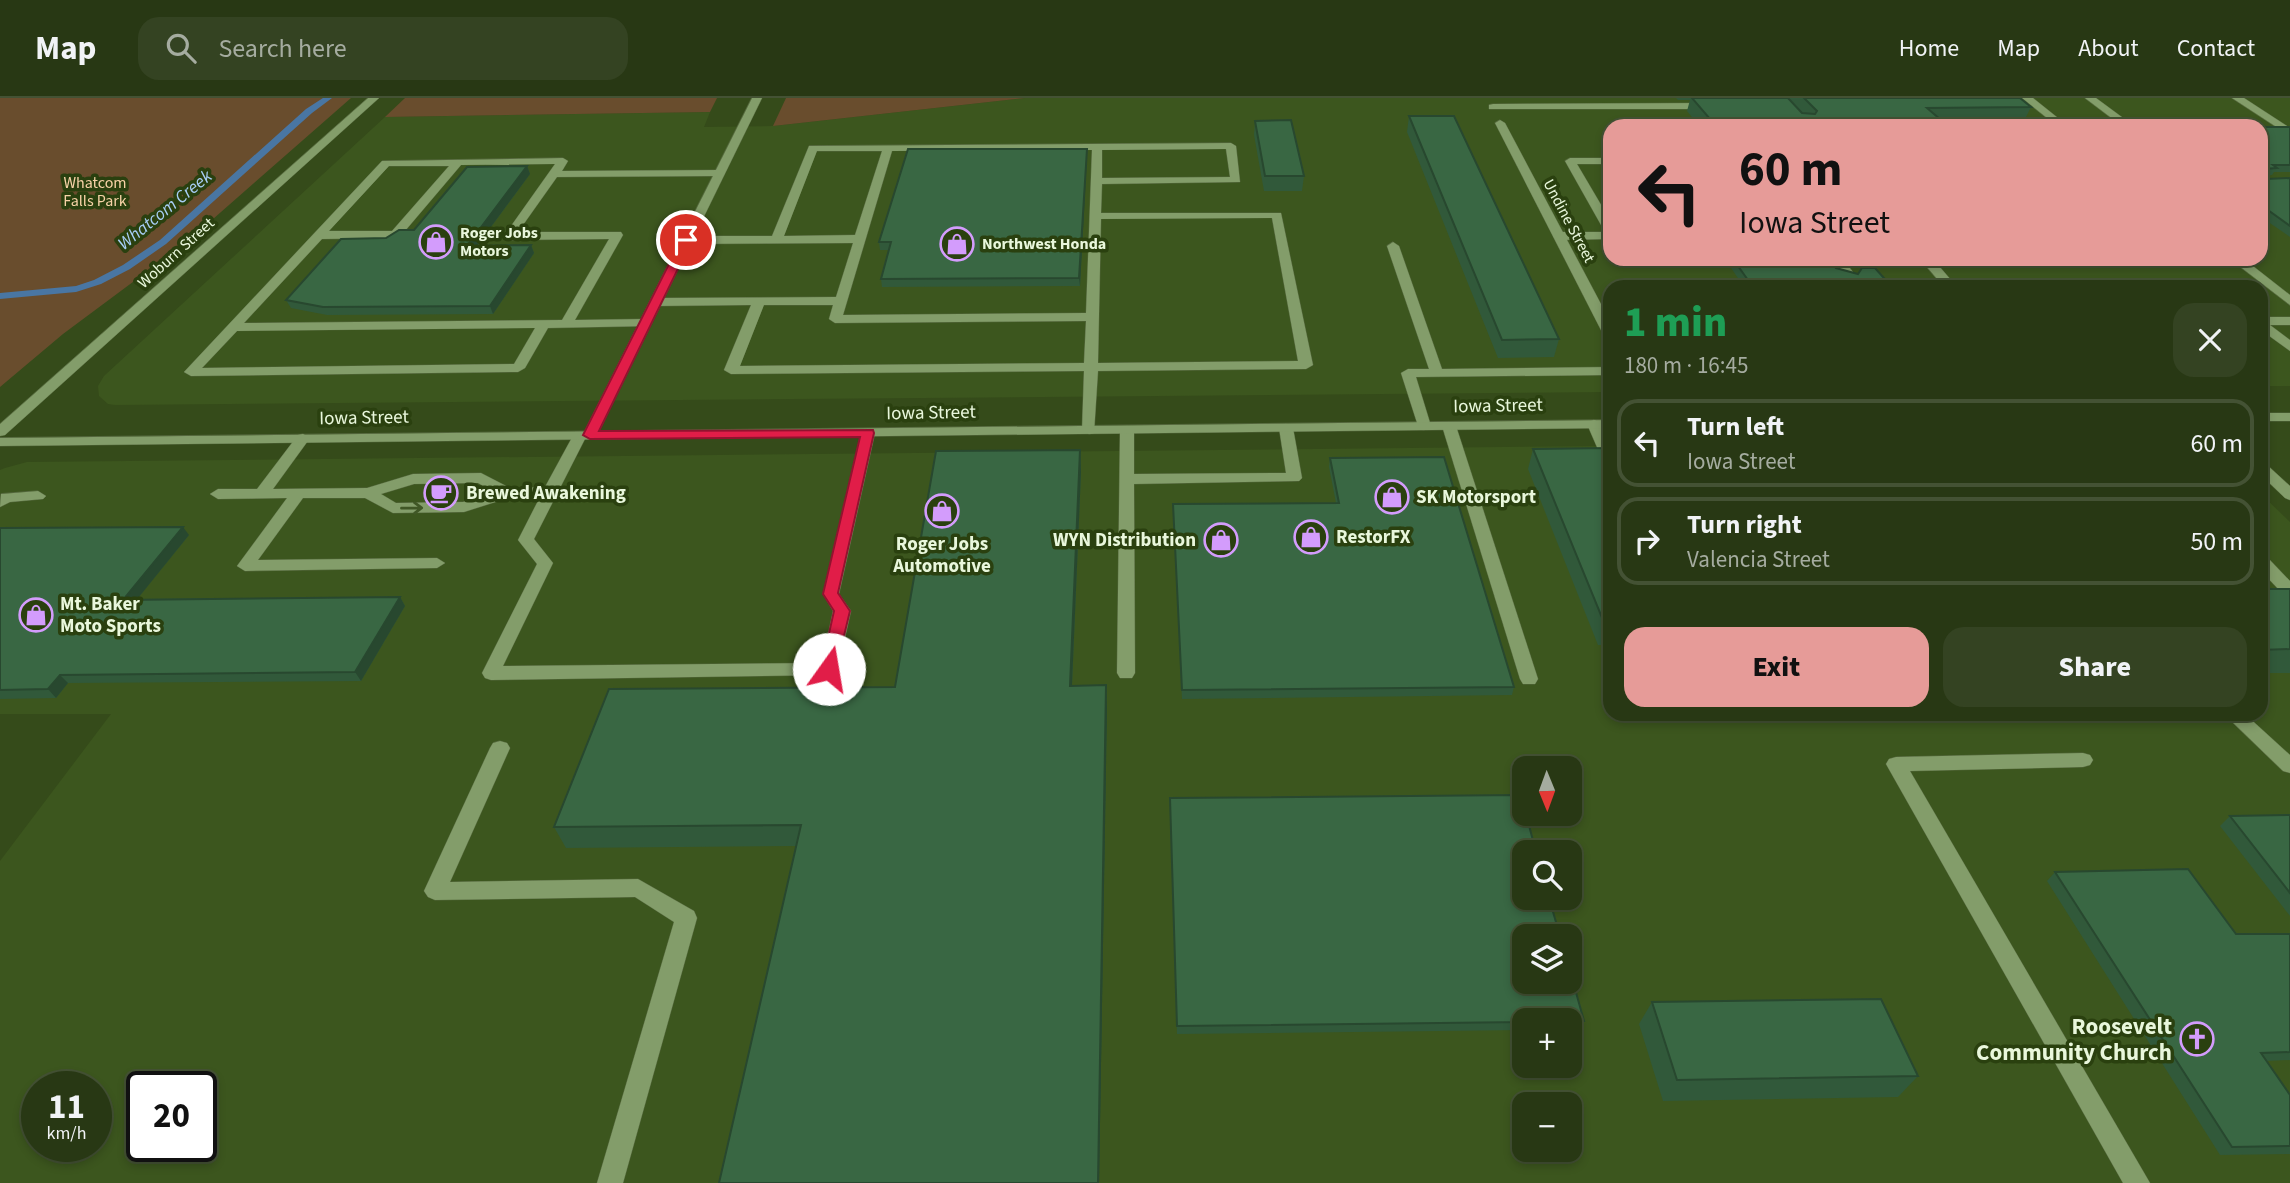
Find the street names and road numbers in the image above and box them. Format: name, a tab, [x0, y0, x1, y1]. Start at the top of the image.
street label: Undine Street	[1538, 175, 1601, 267]
street label: Woburn Street	[133, 212, 220, 293]
street label: Iowa Street	[1453, 392, 1544, 420]
street label: Iowa Street	[886, 399, 977, 427]
street label: Iowa Street	[319, 404, 410, 432]

